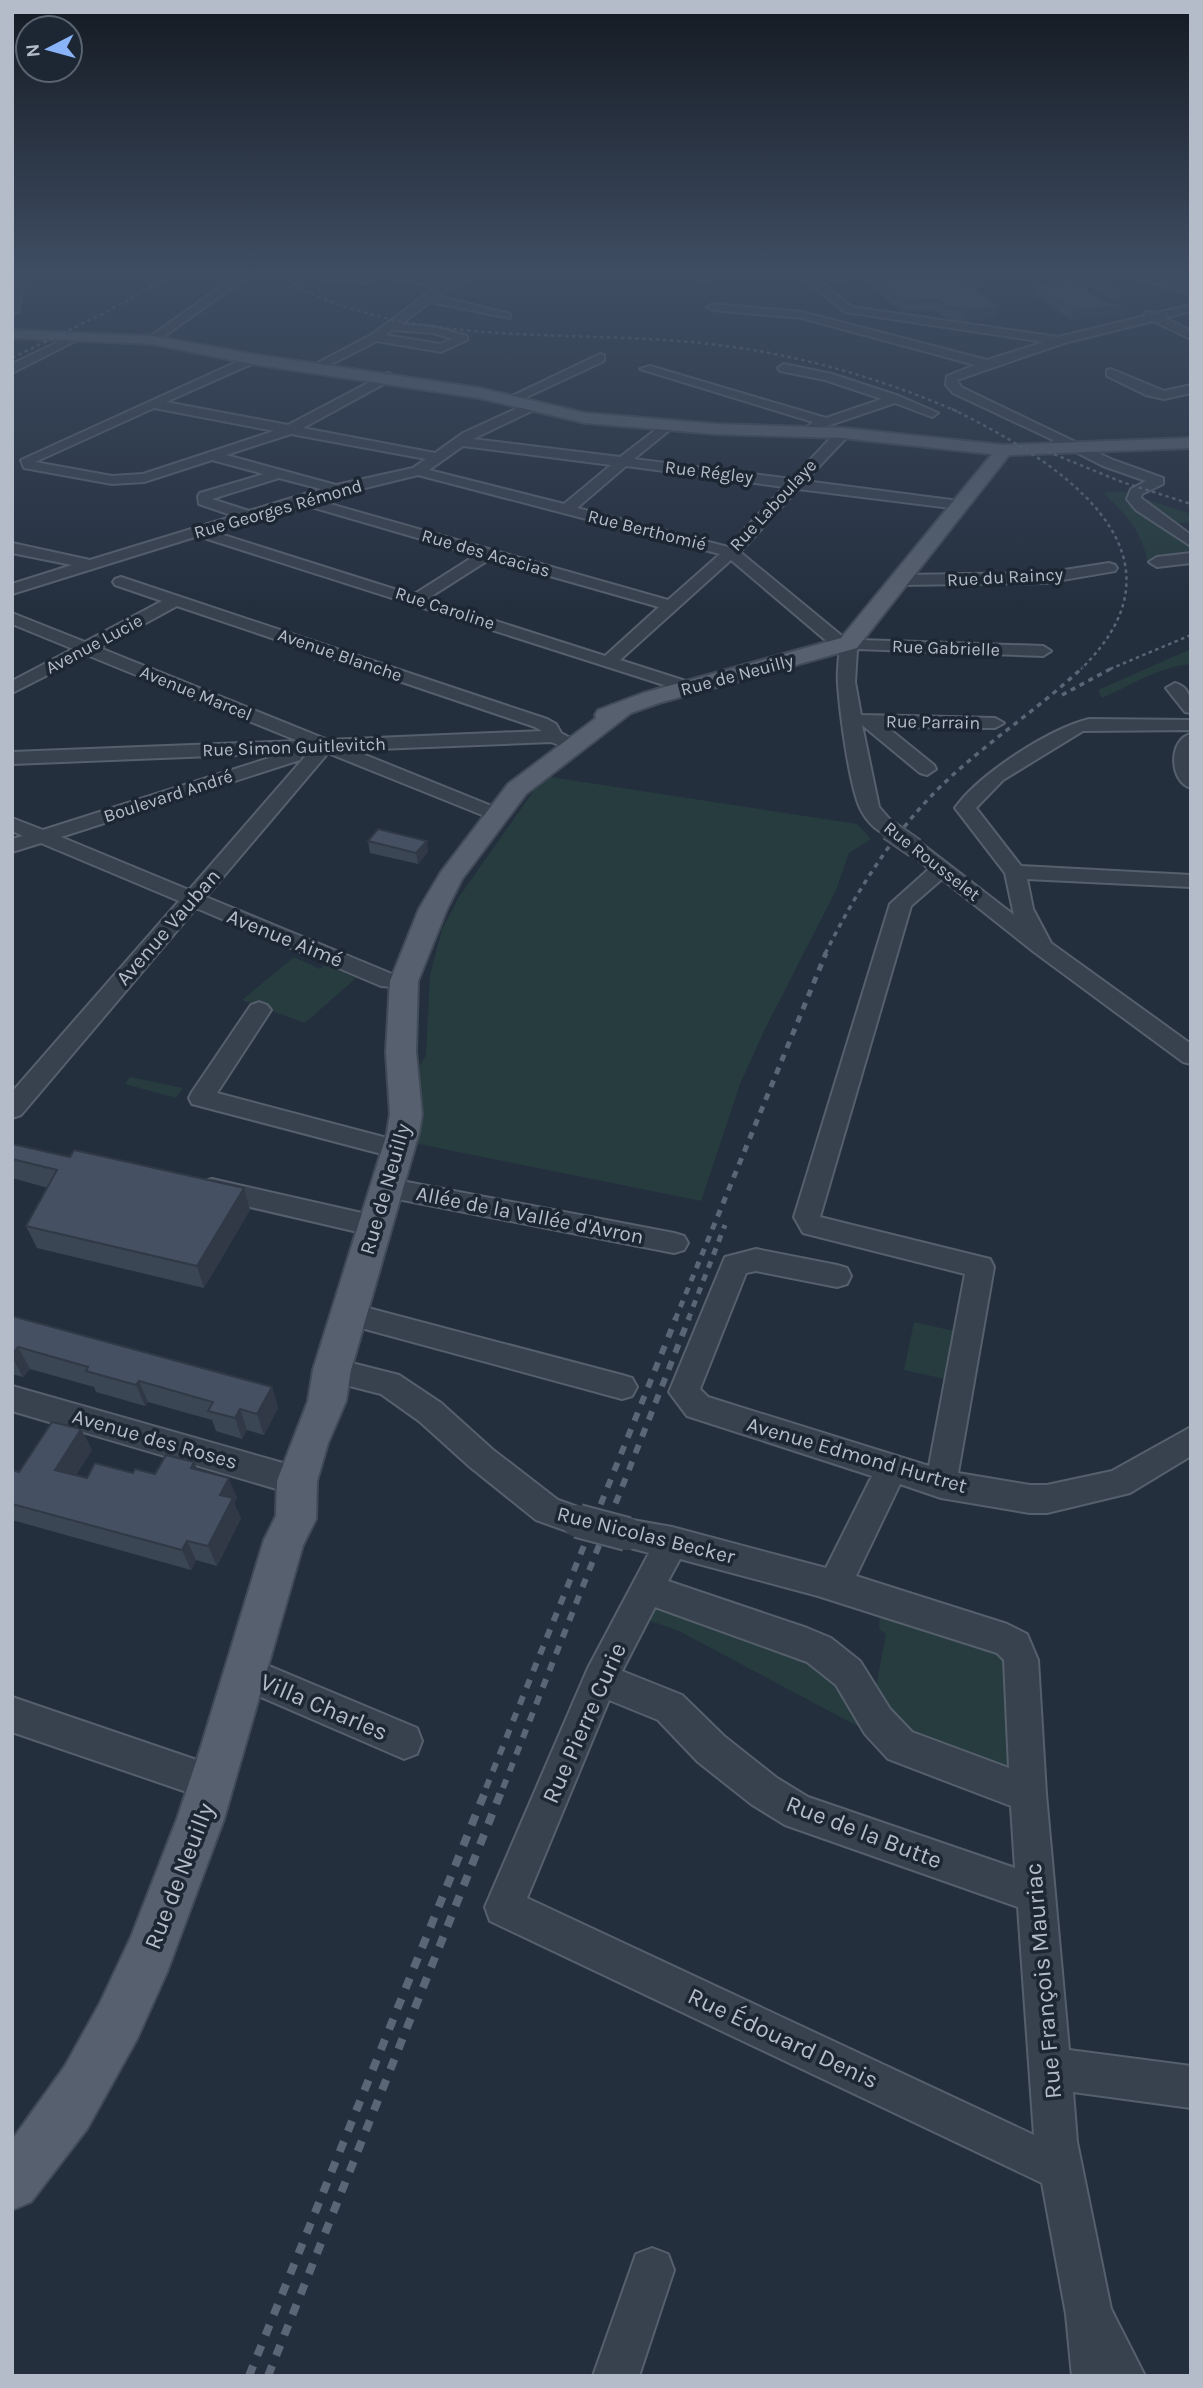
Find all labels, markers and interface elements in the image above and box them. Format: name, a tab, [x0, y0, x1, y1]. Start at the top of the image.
north arrow	[14, 14, 84, 84]
text: N	[21, 43, 45, 59]
street label: Rue Laboulaye	[725, 454, 821, 556]
street label: Rue Régley	[664, 456, 755, 488]
street label: Rue Georges Rémond	[191, 474, 365, 544]
street label: Rue Berthomié	[585, 505, 709, 555]
street label: Rue des Acacias	[419, 524, 553, 582]
street label: Rue du Raincy	[946, 563, 1064, 591]
street label: Rue Caroline	[393, 582, 497, 634]
street label: Avenue Lucie	[42, 609, 146, 679]
street label: Avenue Blanche	[275, 623, 405, 687]
street label: Rue Gabrielle	[892, 635, 1000, 661]
street label: Rue de Neuilly	[678, 649, 796, 701]
street label: Avenue Marcel	[137, 661, 255, 725]
street label: Rue Parrain	[886, 710, 980, 734]
street label: Rue Simon Guitlevitch	[202, 733, 386, 761]
street label: Boulevard André	[101, 765, 235, 827]
street label: Rue Rousselet	[879, 816, 985, 906]
street label: Avenue Vauban	[111, 864, 225, 990]
street label: Avenue Aimé	[224, 904, 346, 972]
street label: Rue de Neuilly	[355, 1120, 415, 1257]
street label: Allée de la Vallée d'Avron	[414, 1181, 646, 1249]
street label: Avenue des Roses	[70, 1404, 240, 1474]
street label: Avenue Edmond Hurtret	[744, 1412, 970, 1498]
street label: Rue Nicolas Becker	[554, 1501, 738, 1569]
street label: Rue Pierre Curie	[536, 1638, 632, 1808]
street label: Villa Charles	[256, 1668, 392, 1746]
street label: Rue de la Butte	[782, 1789, 946, 1875]
street label: Rue de Neuilly	[138, 1799, 220, 1953]
street label: Rue François Mauriac	[1019, 1862, 1067, 2100]
street label: Rue Édouard Denis	[683, 1981, 883, 2094]

